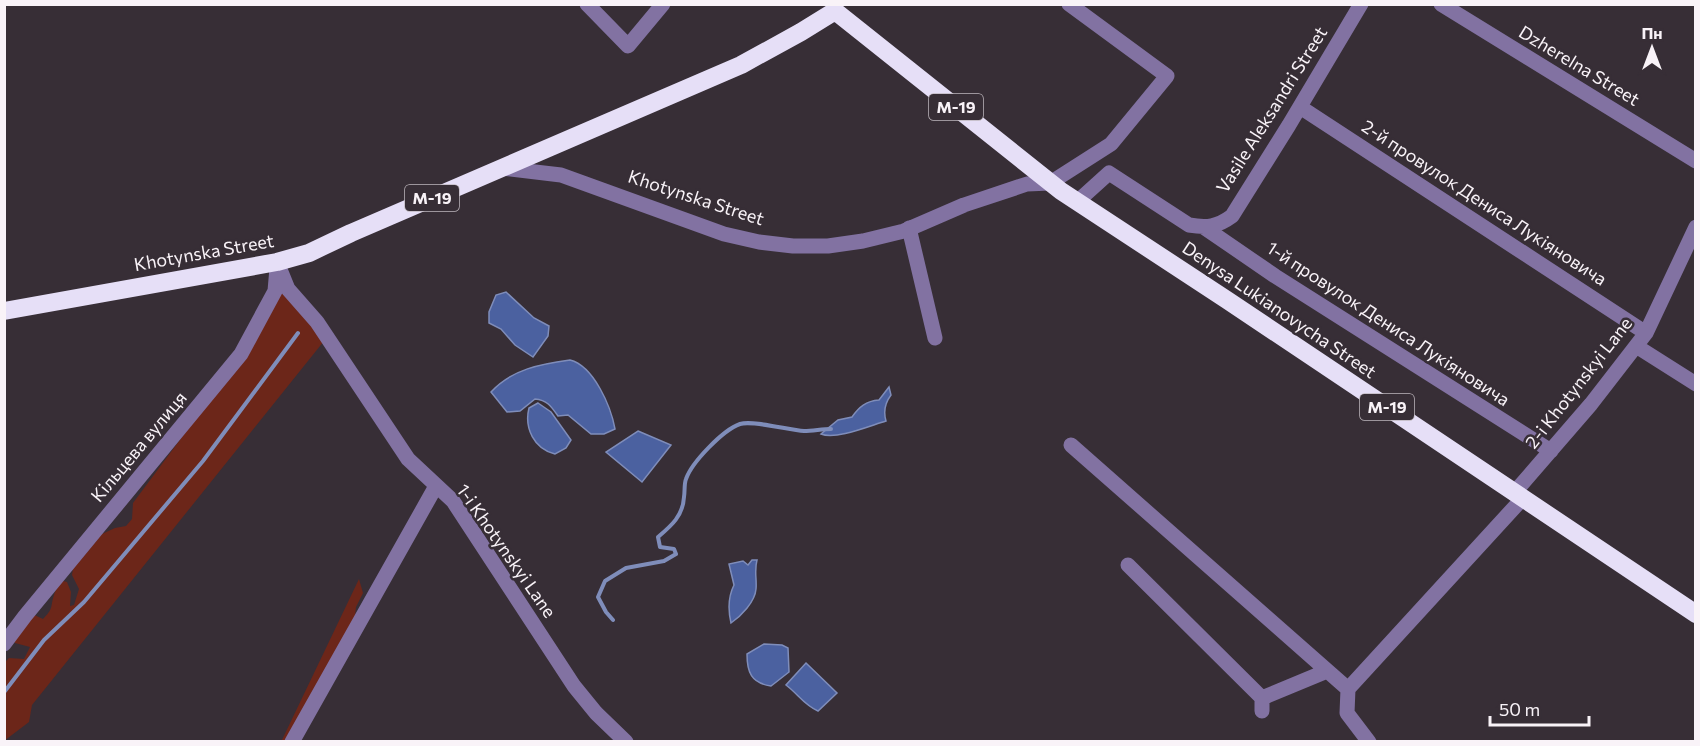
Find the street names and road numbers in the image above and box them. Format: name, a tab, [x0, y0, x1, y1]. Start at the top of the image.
street label: Dzherelna Street	[1515, 20, 1644, 110]
street label: Vasile Aleksandri Street	[1211, 22, 1331, 197]
road number: М-19	[929, 94, 983, 120]
street label: 2-й провулок Дениса Лукіяновича	[1358, 115, 1611, 290]
street label: Khotynska Street	[626, 165, 767, 229]
road number: М-19	[405, 185, 459, 211]
street label: Khotynska Street	[132, 229, 276, 275]
street label: Denysa Lukianovycha Street	[1178, 236, 1381, 382]
street label: 1-й провулок Дениса Лукіяновича	[1263, 236, 1514, 410]
street label: 2-i Khotynskyi Lane	[1520, 312, 1636, 452]
street label: Кільцева вулиця	[86, 387, 191, 506]
road number: М-19	[1360, 394, 1414, 420]
street label: 1-i Khotynskyi Lane	[452, 479, 561, 622]

